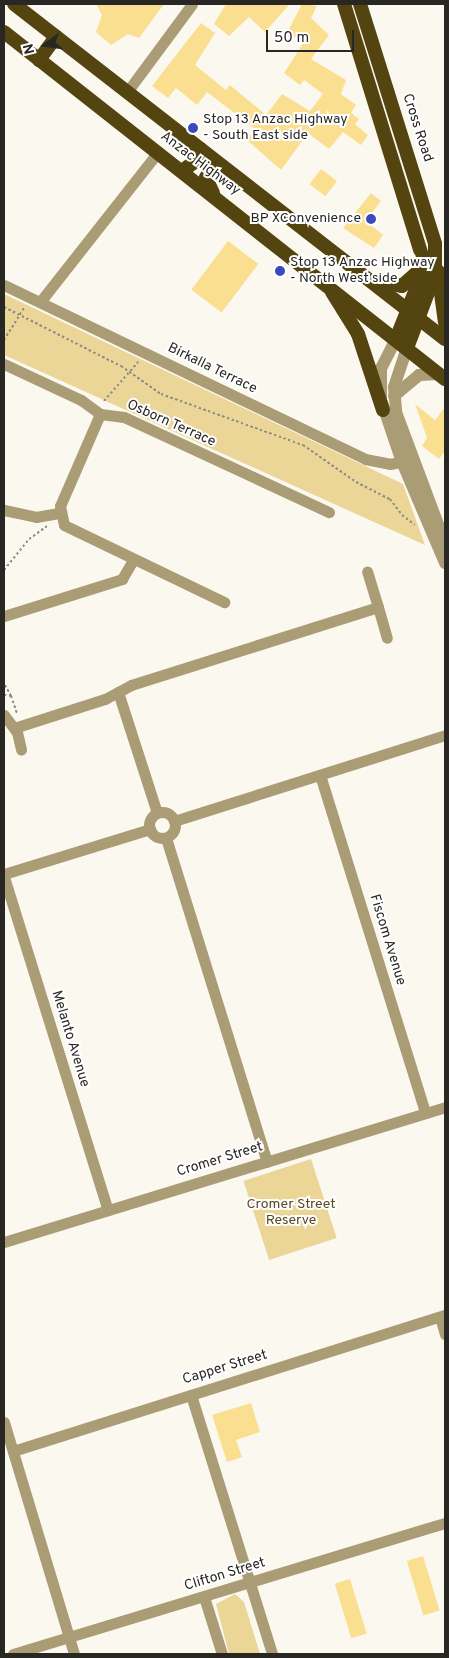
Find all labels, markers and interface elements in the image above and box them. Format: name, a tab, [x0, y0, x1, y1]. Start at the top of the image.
north arrow	[20, 20, 70, 70]
scale bar	[269, 20, 356, 52]
text: 50 m	[274, 29, 309, 48]
text: N	[20, 42, 39, 56]
street label: Cross Road	[398, 92, 436, 164]
place label: Stop 13 Anzac Highway - South East side	[203, 112, 348, 144]
marker: Stop 13 Anzac Highway - South East side	[187, 122, 199, 134]
street label: Anzac Highway	[157, 128, 243, 200]
place label: BP XConvenience	[251, 211, 361, 227]
marker: BP XConvenience	[365, 213, 377, 225]
place label: Stop 13 Anzac Highway - North West side	[290, 255, 435, 288]
marker: Stop 13 Anzac Highway - North West side	[274, 265, 286, 277]
street label: Birkalla Terrace	[164, 340, 260, 398]
street label: Osborn Terrace	[124, 397, 218, 451]
street label: Fiscom Avenue	[365, 892, 409, 988]
street label: Melanto Avenue	[47, 988, 93, 1090]
street label: Cromer Street	[175, 1139, 265, 1181]
park label: Cromer Street Reserve	[247, 1197, 335, 1230]
street label: Capper Street	[181, 1347, 269, 1389]
street label: Clifton Street	[183, 1555, 267, 1595]

